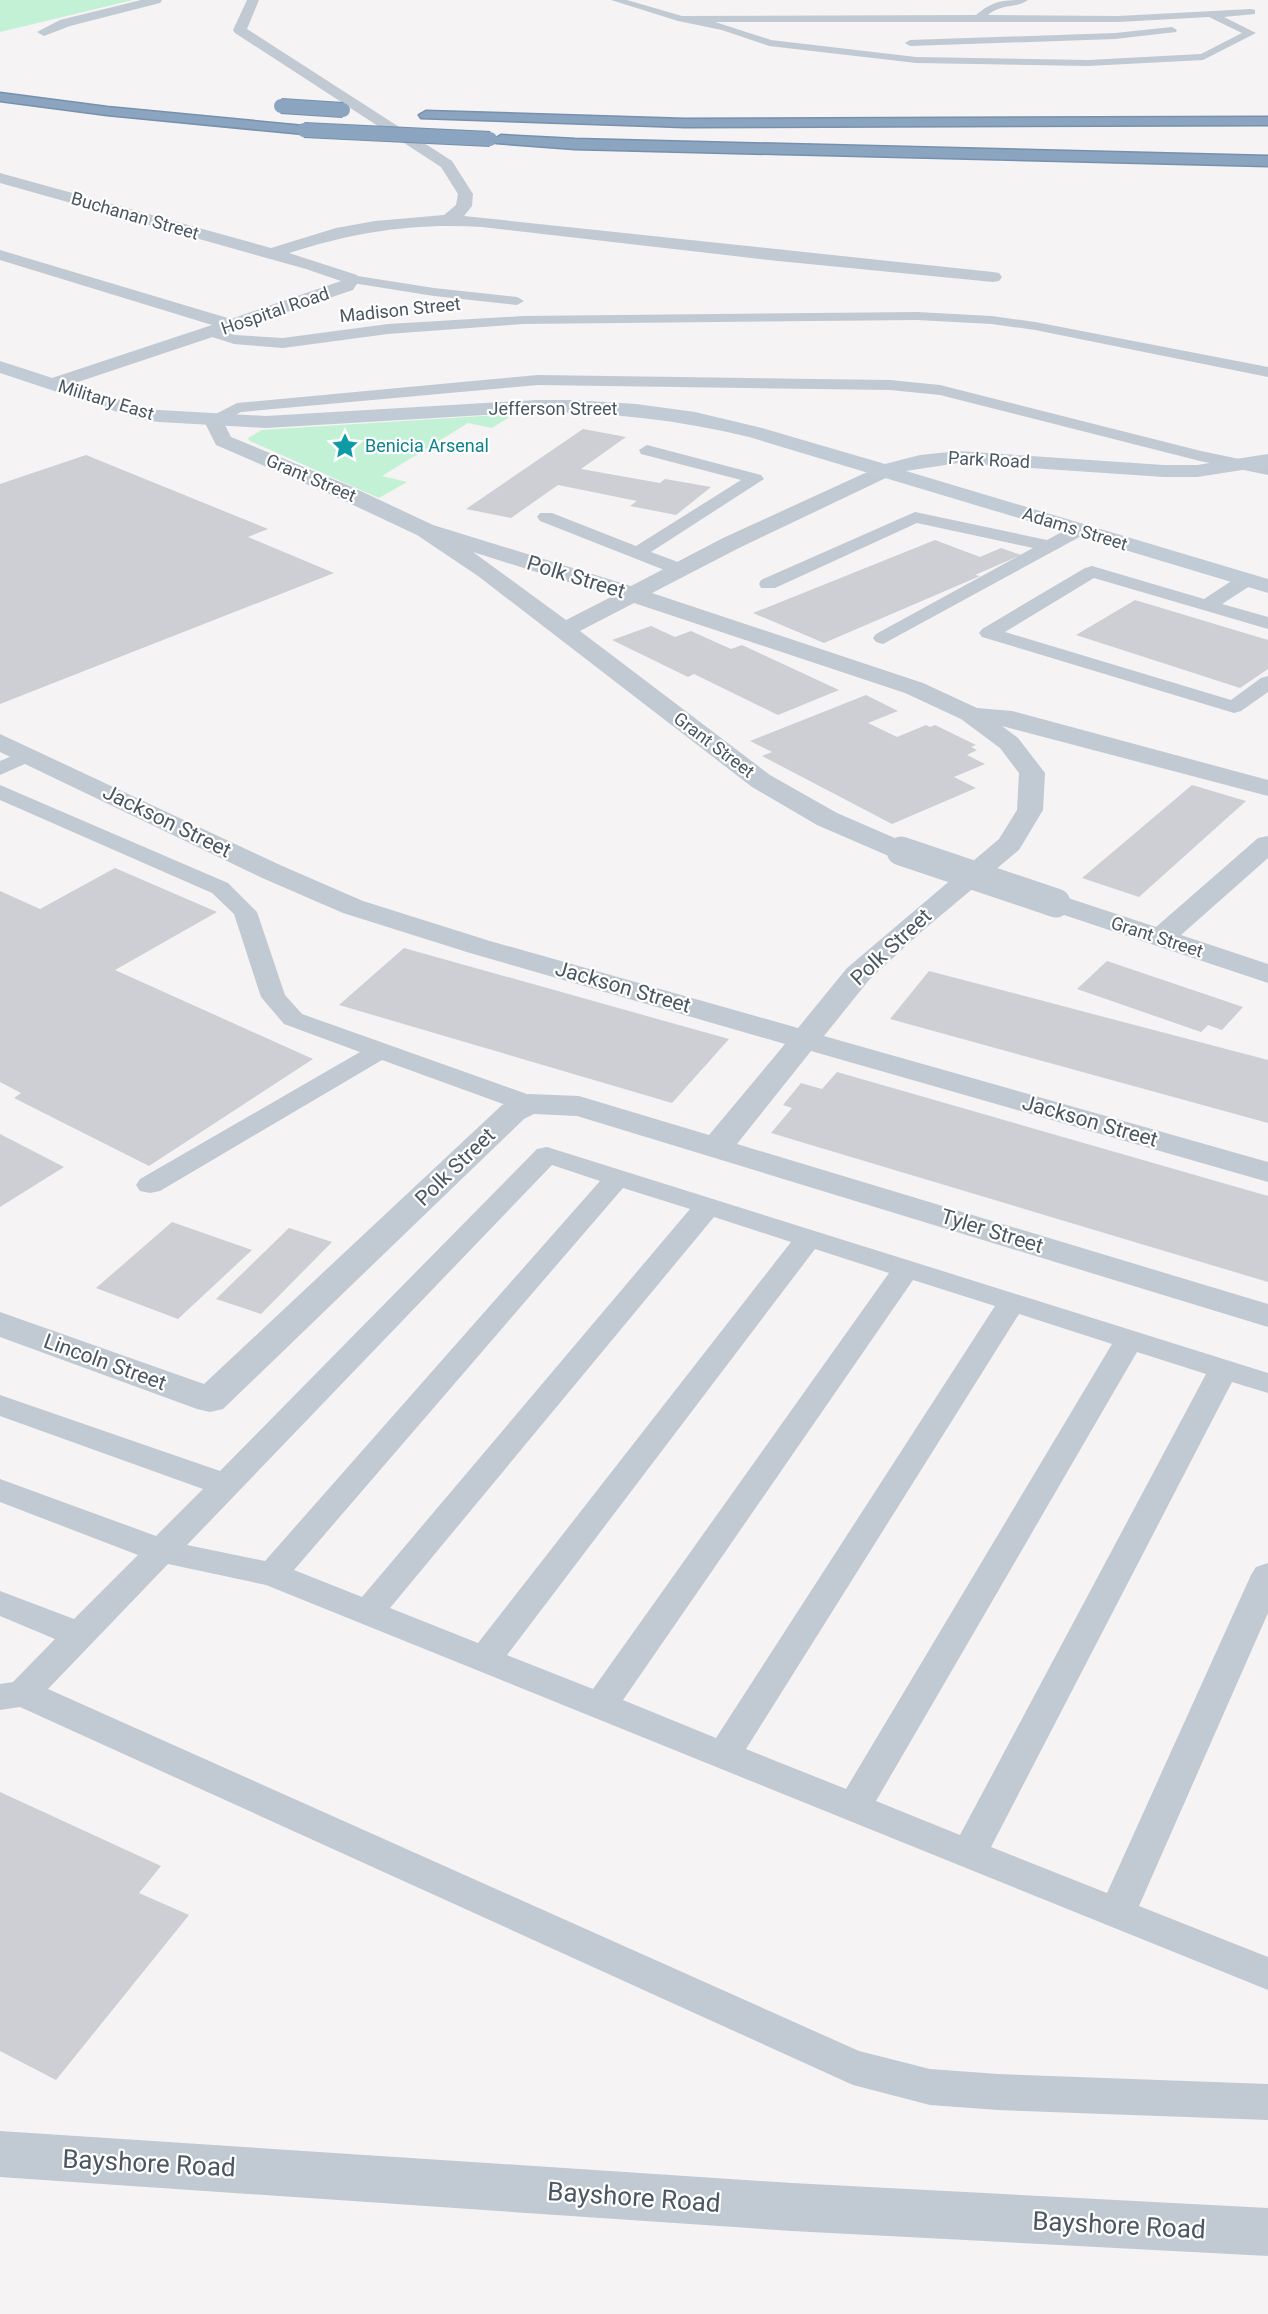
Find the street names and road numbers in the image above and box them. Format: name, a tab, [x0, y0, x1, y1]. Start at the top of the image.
street label: Buchanan Street	[69, 187, 202, 244]
street label: Hospital Road	[218, 282, 332, 339]
street label: Madison Street	[338, 293, 462, 326]
street label: Military East	[56, 375, 157, 424]
street label: Jefferson Street	[489, 398, 618, 419]
street label: Park Road	[948, 447, 1031, 472]
street label: Grant Street	[263, 449, 359, 506]
street label: Adams Street	[1020, 503, 1130, 554]
street label: Polk Street	[524, 551, 628, 603]
street label: Grant Street	[670, 707, 759, 782]
street label: Jackson Street	[99, 780, 235, 862]
street label: Polk Street	[846, 904, 936, 990]
street label: Grant Street	[1108, 912, 1206, 961]
street label: Jackson Street	[553, 956, 694, 1018]
street label: Jackson Street	[1020, 1090, 1161, 1152]
street label: Polk Street	[410, 1123, 500, 1211]
street label: Tyler Street	[938, 1204, 1046, 1258]
street label: Lincoln Street	[41, 1329, 170, 1395]
street label: Bayshore Road	[62, 2143, 236, 2183]
street label: Bayshore Road	[546, 2176, 722, 2218]
street label: Bayshore Road	[1032, 2205, 1206, 2245]

